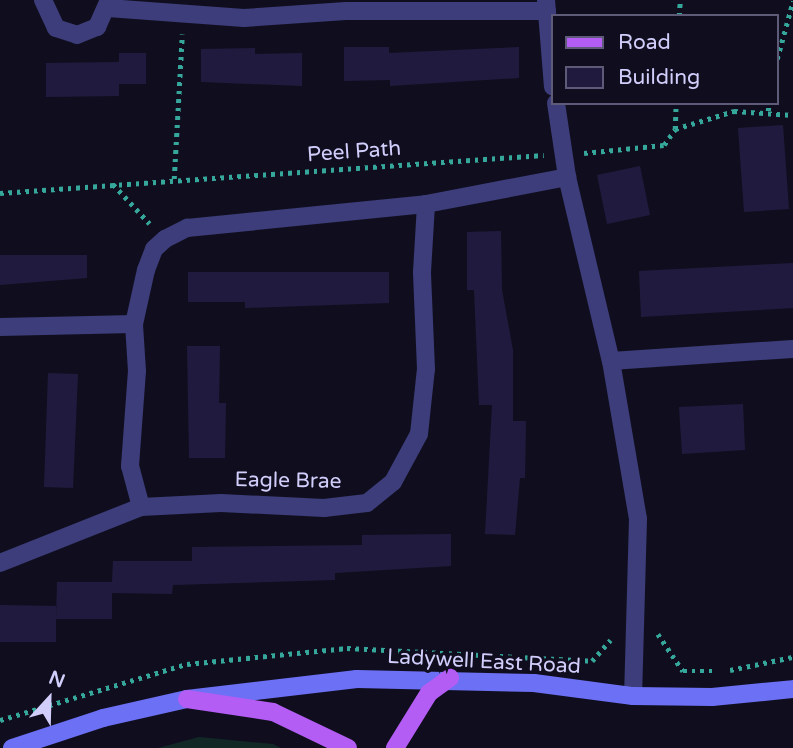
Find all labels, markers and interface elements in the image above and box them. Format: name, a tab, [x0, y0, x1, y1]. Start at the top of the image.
legend	[552, 14, 779, 105]
text: Road	[618, 30, 671, 55]
text: Building	[618, 65, 700, 90]
street label: Peel Path	[306, 136, 402, 168]
street label: Eagle Brae	[234, 467, 342, 495]
street label: Ladywell East Road	[386, 644, 582, 680]
north arrow	[14, 664, 84, 734]
text: N	[46, 666, 68, 693]

